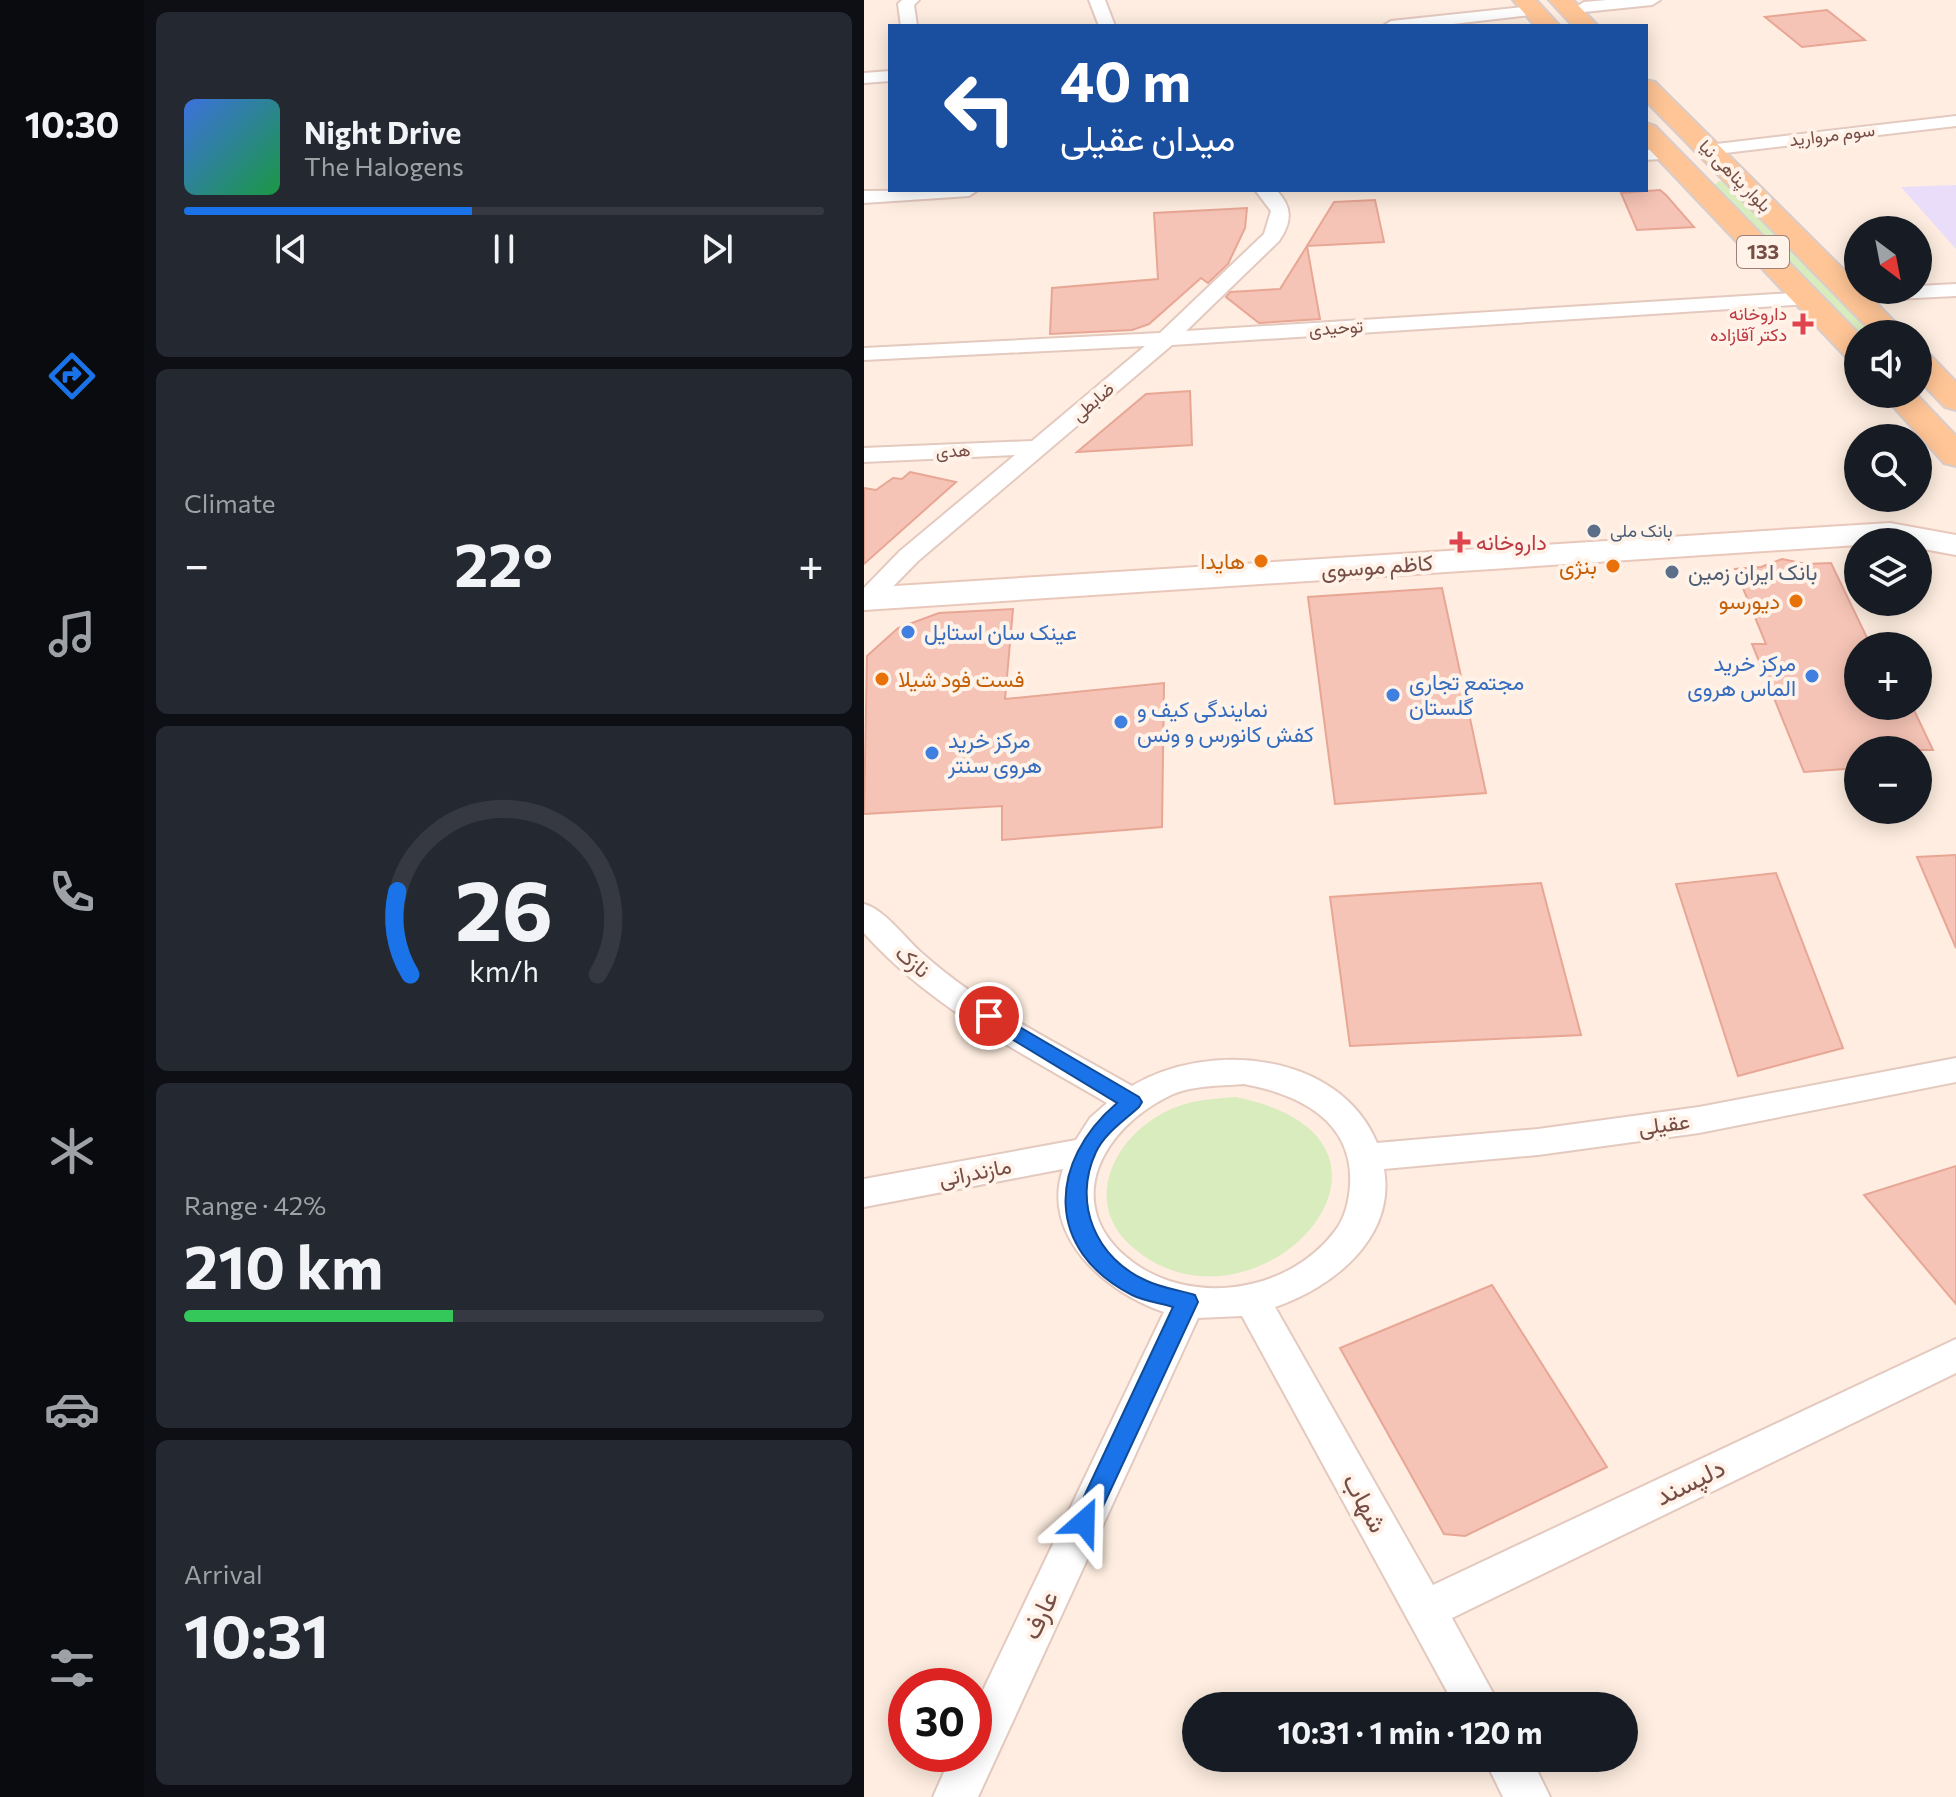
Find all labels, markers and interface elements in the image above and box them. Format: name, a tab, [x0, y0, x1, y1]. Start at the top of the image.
text: 40 m	[1060, 45, 1191, 114]
icon: left	[928, 56, 1032, 160]
text: 10:30	[25, 101, 119, 145]
text: Night Drive	[304, 113, 461, 150]
text: میدان عقیلی	[1060, 114, 1236, 158]
street label: سوم مروارید	[1788, 118, 1876, 152]
street label: بلوار پناهی نیا	[1694, 135, 1776, 217]
text: The Halogens	[304, 150, 464, 181]
north arrow	[1844, 216, 1932, 304]
map controls	[1844, 216, 1932, 824]
icon: previous	[269, 227, 313, 271]
icon: pause	[482, 227, 526, 271]
icon: next	[695, 227, 739, 271]
road number: 133	[1737, 236, 1789, 268]
place label: داروخانه دکتر آقازاده	[1710, 302, 1787, 346]
street label: توحیدی	[1308, 314, 1364, 341]
marker: داروخانه دکتر آقازاده	[1794, 315, 1812, 333]
button: sound	[1844, 320, 1932, 408]
icon: directions	[44, 348, 100, 404]
street label: ضابطی	[1067, 377, 1119, 426]
button: search	[1844, 424, 1932, 512]
street label: هدی	[935, 438, 971, 463]
text: Climate	[184, 487, 276, 518]
place label: بانک ملی	[1610, 519, 1673, 542]
marker: بانک ملی	[1585, 522, 1603, 540]
text: 22°	[454, 526, 553, 599]
place label: داروخانه	[1476, 528, 1547, 556]
button: layers	[1844, 528, 1932, 616]
marker: داروخانه	[1451, 533, 1469, 551]
text: −	[184, 536, 209, 590]
text: +	[798, 536, 824, 590]
place label: هایدا	[1200, 547, 1245, 574]
street label: کاظم موسوی	[1320, 548, 1434, 585]
marker: هایدا	[1252, 552, 1270, 570]
place label: بنژی	[1559, 552, 1597, 580]
marker: بنژی	[1604, 557, 1622, 575]
place label: بانک ایران زمین	[1688, 558, 1818, 586]
marker: بانک ایران زمین	[1663, 563, 1681, 581]
place label: دیورسو	[1719, 587, 1780, 615]
marker: دیورسو	[1787, 592, 1805, 610]
icon: music	[44, 606, 100, 662]
place label: عینک سان استایل	[924, 618, 1077, 645]
marker: عینک سان استایل	[899, 623, 917, 641]
button: +	[1844, 632, 1932, 720]
place label: مرکز خرید الماس هروی	[1687, 649, 1796, 702]
place label: فست فود شیلا	[898, 665, 1024, 693]
marker: مرکز خرید الماس هروی	[1803, 667, 1821, 685]
place label: مجتمع تجاری گلستان	[1409, 668, 1524, 720]
marker: فست فود شیلا	[873, 670, 891, 688]
marker: مجتمع تجاری گلستان	[1384, 686, 1402, 704]
place label: نمایندگی کیف و کفش کانورس و ونس	[1137, 695, 1314, 748]
marker: نمایندگی کیف و کفش کانورس و ونس	[1112, 713, 1130, 731]
place label: مرکز خرید هروی سنتر	[947, 726, 1042, 779]
button: −	[1844, 736, 1932, 824]
marker: مرکز خرید هروی سنتر	[923, 744, 941, 762]
text: 26	[455, 855, 553, 957]
icon: phone	[44, 864, 100, 920]
street label: نازک	[890, 938, 936, 984]
text: km/h	[469, 953, 539, 988]
pin	[955, 982, 1023, 1050]
icon: arrive	[967, 994, 1011, 1038]
street label: عقیلی	[1636, 1107, 1692, 1141]
icon: climate	[44, 1123, 100, 1179]
street label: مازندرانی	[936, 1151, 1014, 1193]
text: Range · 42%	[184, 1189, 326, 1220]
text: 210 km	[184, 1228, 383, 1301]
icon: car	[44, 1381, 100, 1437]
street label: دلپسند	[1649, 1451, 1731, 1514]
street label: شهاب	[1336, 1467, 1395, 1538]
position arrow	[1042, 1480, 1126, 1564]
text: Arrival	[184, 1558, 263, 1589]
street label: عارف	[1014, 1585, 1065, 1644]
text: 10:31	[184, 1597, 329, 1670]
icon: filters	[44, 1640, 100, 1696]
speed limit sign: 30	[888, 1668, 992, 1772]
text: 10:31 · 1 min · 120 m	[1278, 1713, 1542, 1750]

